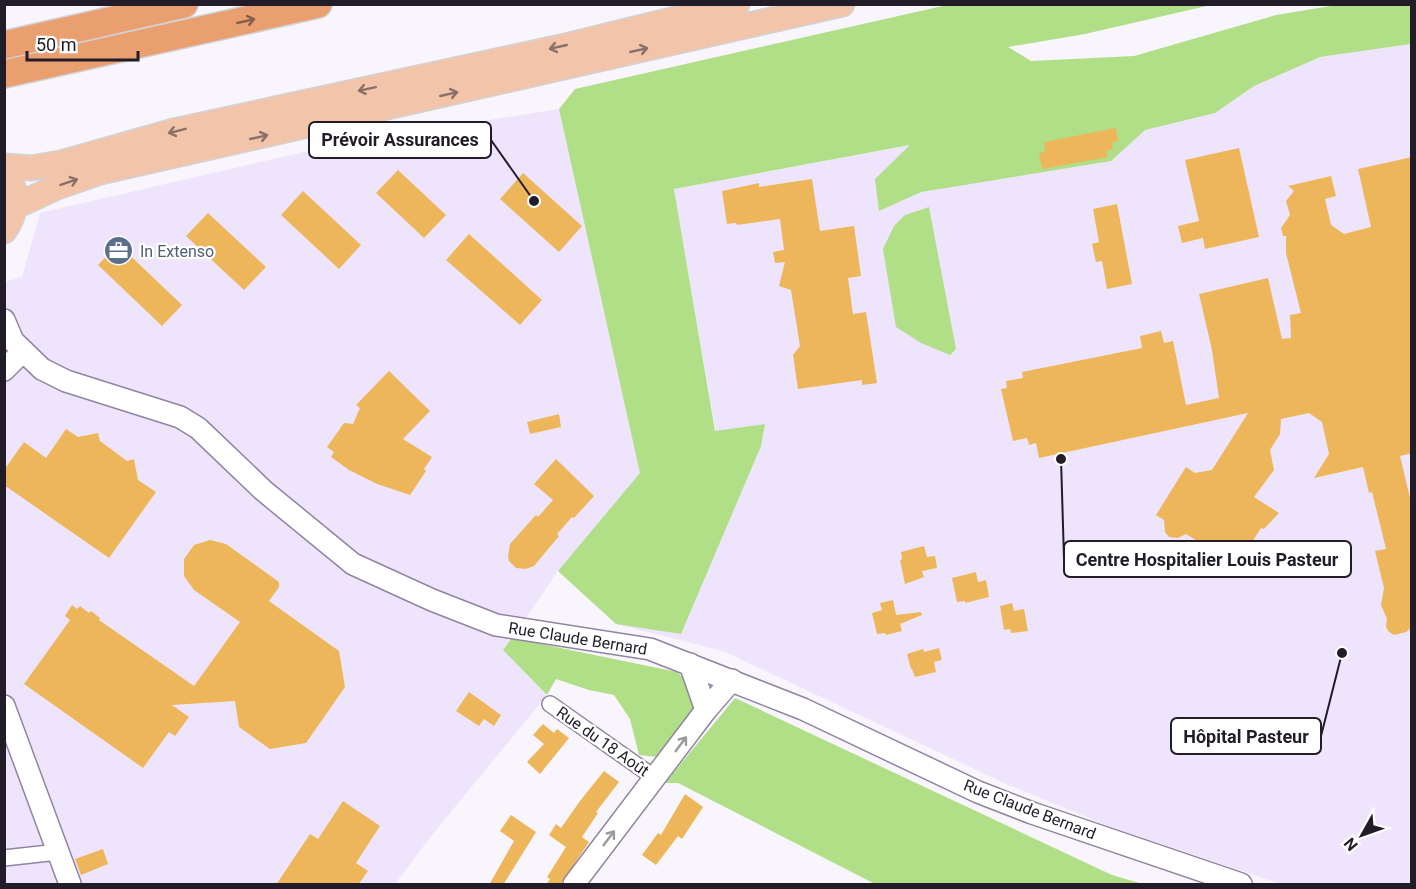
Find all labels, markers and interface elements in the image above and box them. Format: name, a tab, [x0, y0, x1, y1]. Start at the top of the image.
one-way arrow	[236, 14, 255, 26]
scale bar	[27, 24, 138, 62]
text: 50 m	[36, 34, 76, 55]
one-way arrow	[548, 42, 567, 54]
one-way arrow	[629, 44, 648, 56]
one-way arrow	[358, 84, 377, 95]
one-way arrow	[439, 87, 458, 99]
callout: Prévoir Assurances	[309, 122, 491, 158]
one-way arrow	[168, 125, 187, 137]
text: Prévoir Assurances	[321, 129, 479, 150]
one-way arrow	[248, 131, 268, 142]
one-way arrow	[59, 176, 78, 187]
office icon: In Extenso	[103, 235, 135, 267]
place label: In Extenso	[140, 242, 214, 261]
callout: Centre Hospitalier Louis Pasteur	[1064, 541, 1351, 577]
text: Centre Hospitalier Louis Pasteur	[1076, 549, 1339, 570]
street label: Rue Claude Bernard	[507, 618, 649, 659]
street label: Rue du 18 Août	[553, 703, 653, 780]
callout: Hôpital Pasteur	[1171, 718, 1321, 754]
text: Hôpital Pasteur	[1183, 726, 1309, 747]
one-way arrow	[674, 737, 687, 753]
street label: Rue Claude Bernard	[961, 775, 1099, 843]
north arrow	[1332, 805, 1392, 865]
one-way arrow	[603, 830, 615, 846]
text: N	[1340, 834, 1362, 855]

